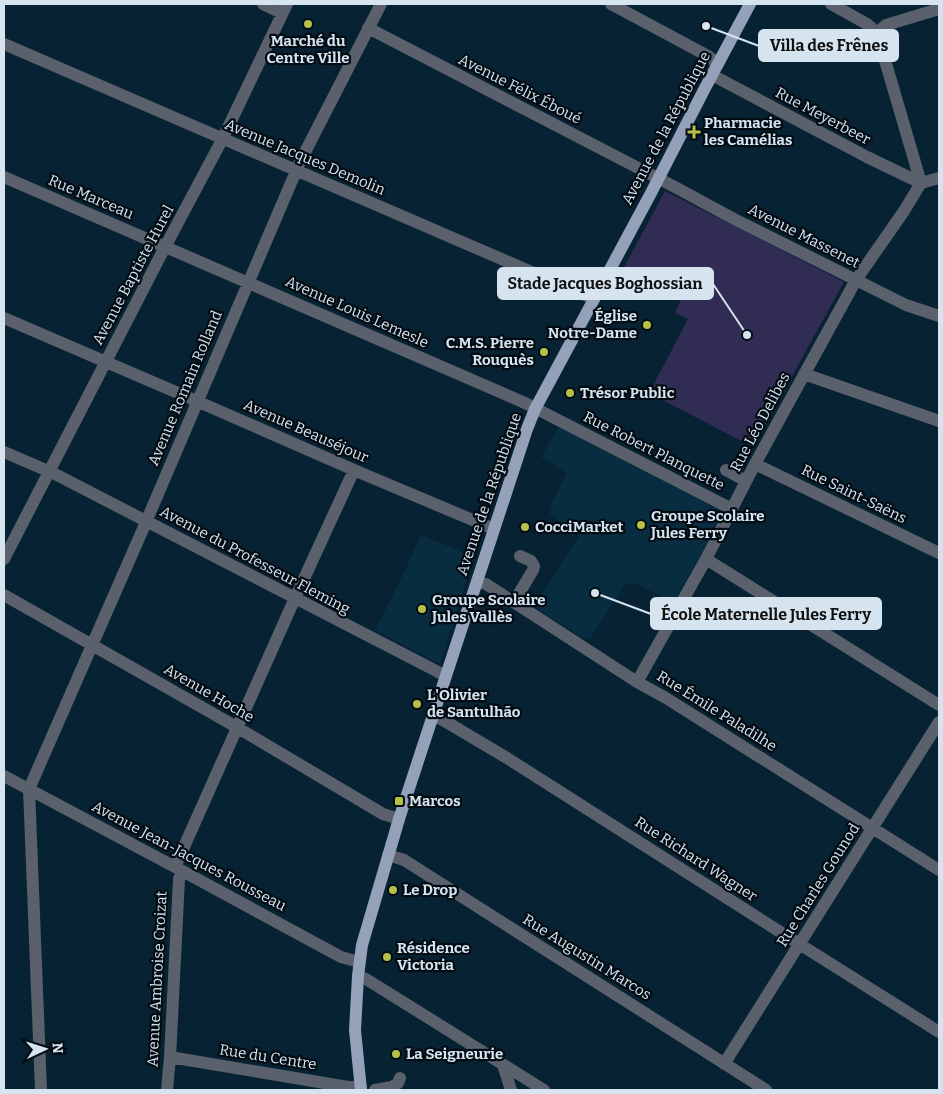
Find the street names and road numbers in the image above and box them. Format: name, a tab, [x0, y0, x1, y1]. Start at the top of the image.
street label: Avenue de la République	[618, 48, 714, 208]
street label: Avenue Félix Éboué	[455, 50, 585, 128]
street label: Rue Meyerbeer	[772, 83, 874, 149]
street label: Avenue Jacques Demolin	[222, 115, 388, 199]
street label: Rue Marceau	[46, 171, 136, 223]
street label: Avenue Massenet	[745, 200, 863, 272]
street label: Avenue Baptiste Hurel	[88, 202, 178, 348]
street label: Avenue Louis Lemesle	[283, 272, 431, 352]
street label: Avenue Romain Rolland	[144, 308, 226, 468]
street label: Rue Léo Delibes	[726, 369, 794, 475]
street label: Avenue Beauséjour	[241, 395, 372, 467]
street label: Rue Robert Planquette	[580, 408, 728, 494]
street label: Avenue de la République	[453, 410, 525, 578]
street label: Rue Saint-Saëns	[798, 461, 910, 527]
street label: Avenue du Professeur Fleming	[157, 502, 353, 618]
street label: Avenue Hoche	[161, 660, 257, 726]
street label: Rue Émile Paladilhe	[654, 667, 780, 755]
street label: Avenue Jean-Jacques Rousseau	[89, 797, 289, 915]
street label: Rue Richard Wagner	[631, 813, 761, 905]
street label: Rue Charles Gounod	[773, 820, 863, 950]
street label: Avenue Ambroise Croizat	[143, 890, 171, 1067]
street label: Rue Augustin Marcos	[520, 910, 654, 1004]
street label: Rue du Centre	[218, 1040, 318, 1074]

